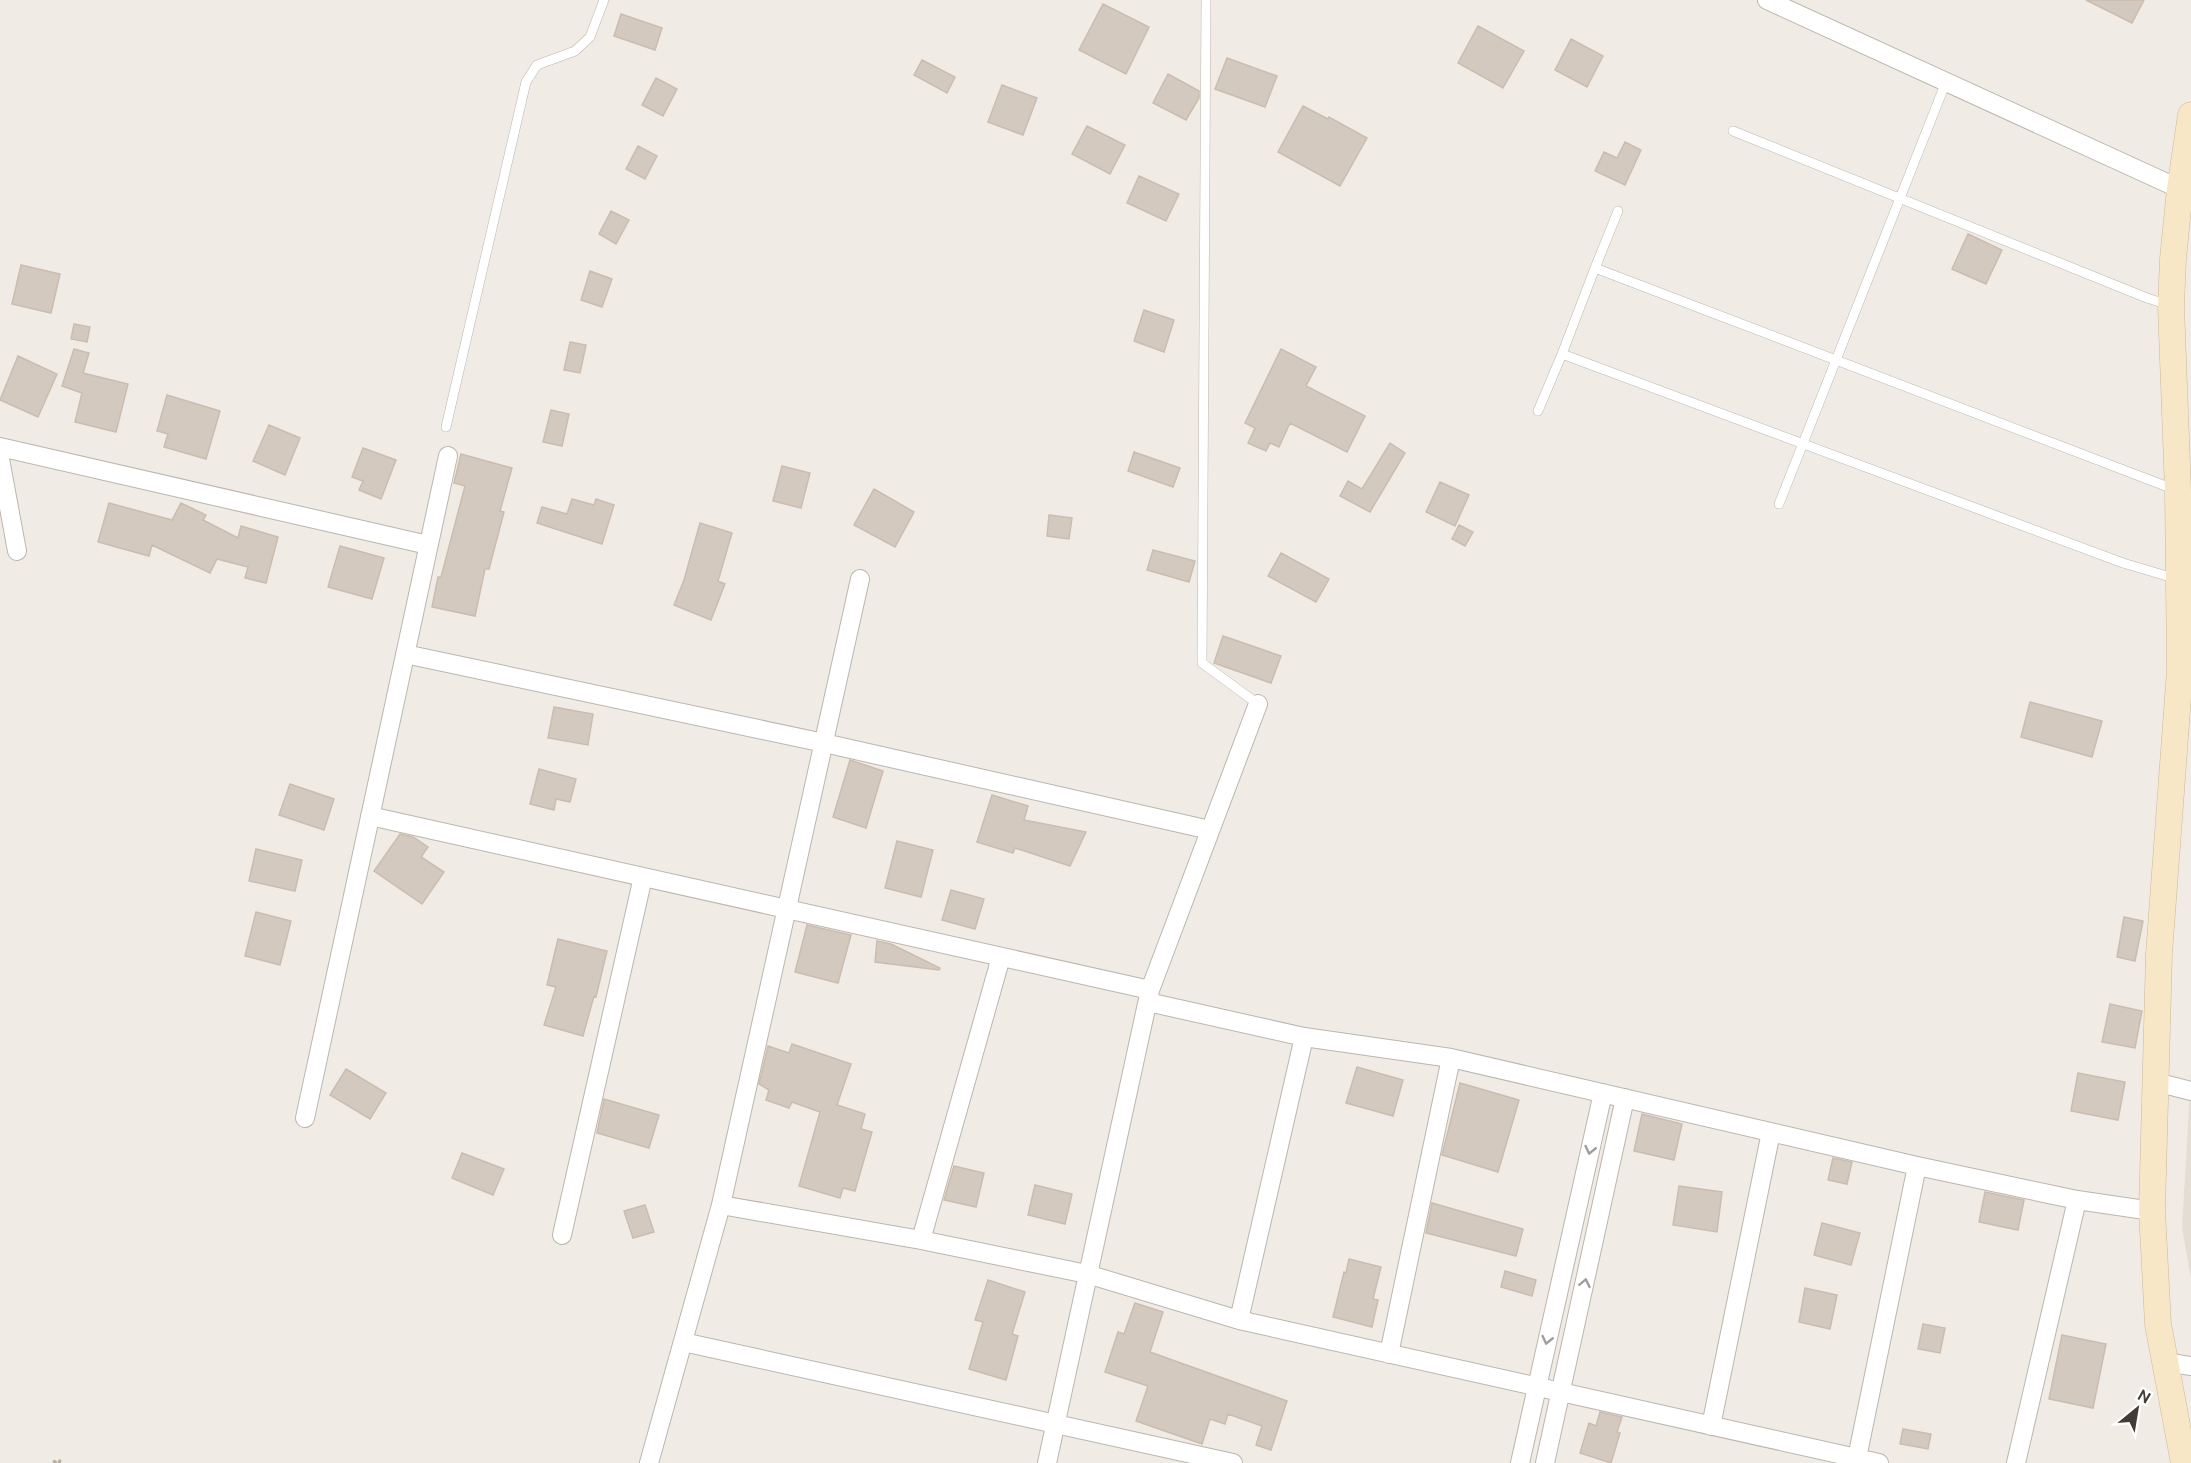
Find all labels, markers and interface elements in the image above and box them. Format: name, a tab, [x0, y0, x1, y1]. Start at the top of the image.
one-way arrow	[1584, 1145, 1597, 1155]
one-way arrow	[1578, 1278, 1591, 1288]
one-way arrow	[1541, 1335, 1554, 1345]
north arrow	[2107, 1379, 2167, 1439]
text: N	[2135, 1385, 2154, 1407]

